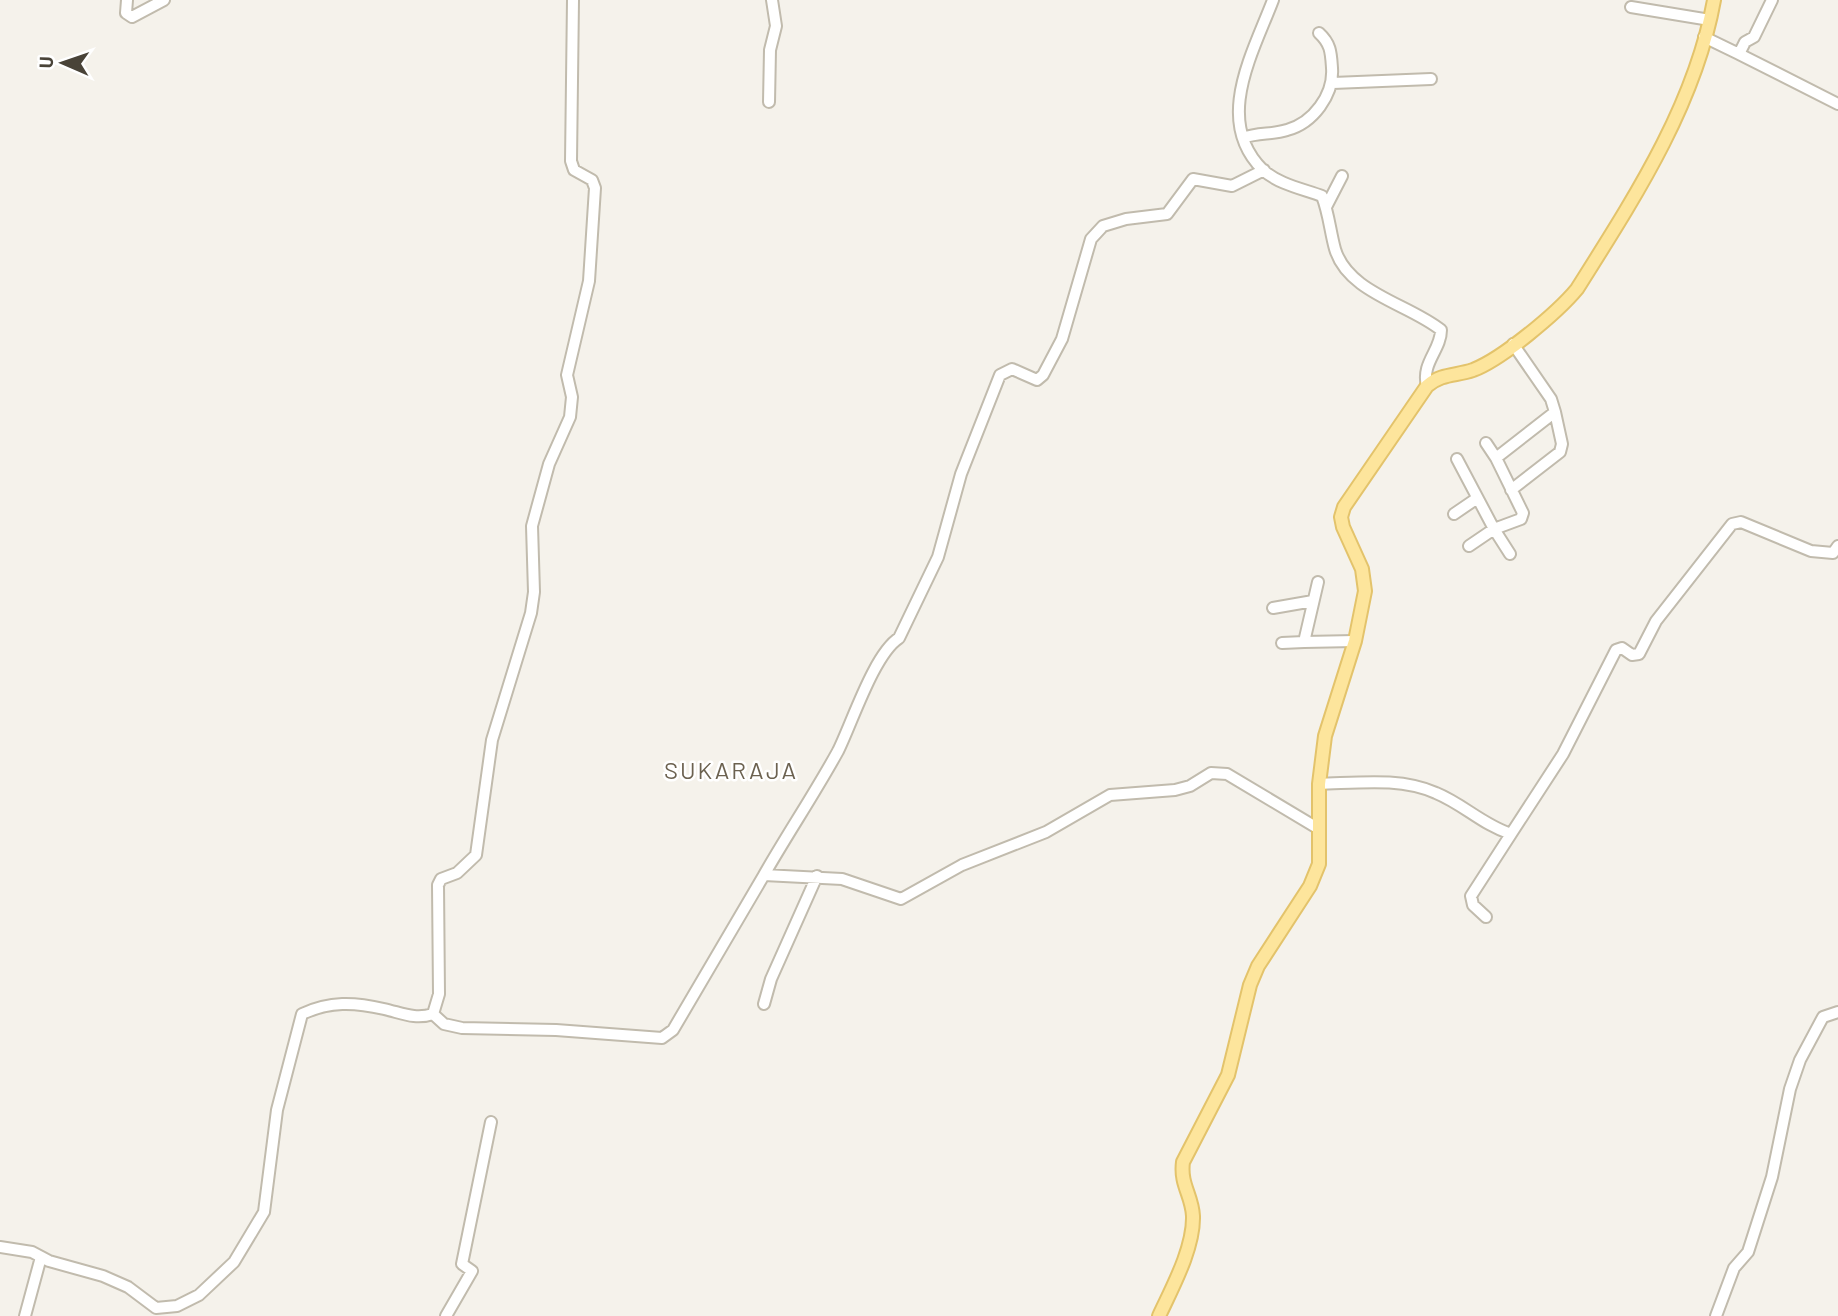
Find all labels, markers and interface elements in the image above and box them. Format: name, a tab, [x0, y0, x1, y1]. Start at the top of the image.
north arrow	[28, 28, 98, 98]
text: U	[34, 56, 57, 69]
district label: SUKARAJA	[664, 755, 798, 784]

